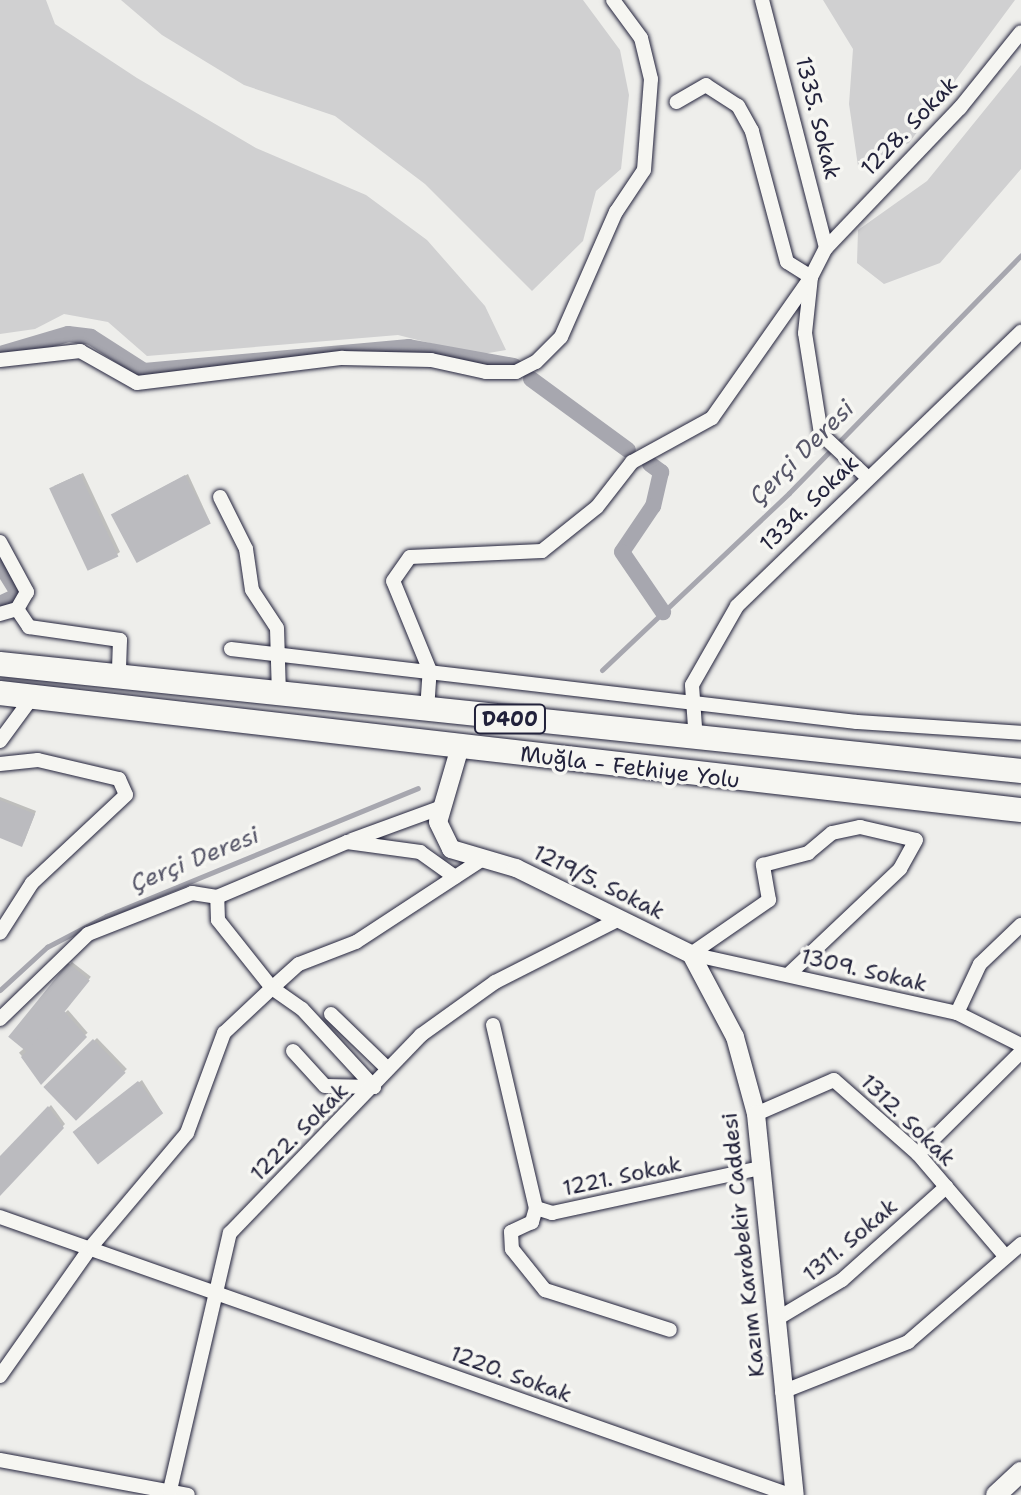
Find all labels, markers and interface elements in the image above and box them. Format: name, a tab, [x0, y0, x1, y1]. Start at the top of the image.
street label: 1335. Sokak	[790, 54, 846, 182]
street label: 1228. Sokak	[855, 71, 963, 181]
water label: Çerçi Deresi	[744, 395, 860, 511]
street label: 1334. Sokak	[754, 449, 864, 557]
road number: D400	[472, 703, 548, 735]
street label: Muğla - Fethiye Yolu	[519, 740, 741, 794]
water label: Çerçi Deresi	[126, 821, 264, 899]
street label: 1219/5. Sokak	[529, 839, 669, 925]
street label: 1309. Sokak	[798, 943, 930, 997]
street label: 1312. Sokak	[855, 1068, 961, 1172]
street label: 1222. Sokak	[245, 1078, 353, 1186]
street label: Kazım Karabekir Caddesi	[716, 1111, 770, 1379]
street label: 1221. Sokak	[560, 1151, 684, 1201]
street label: 1311. Sokak	[797, 1193, 903, 1287]
street label: 1220. Sokak	[447, 1340, 575, 1408]

